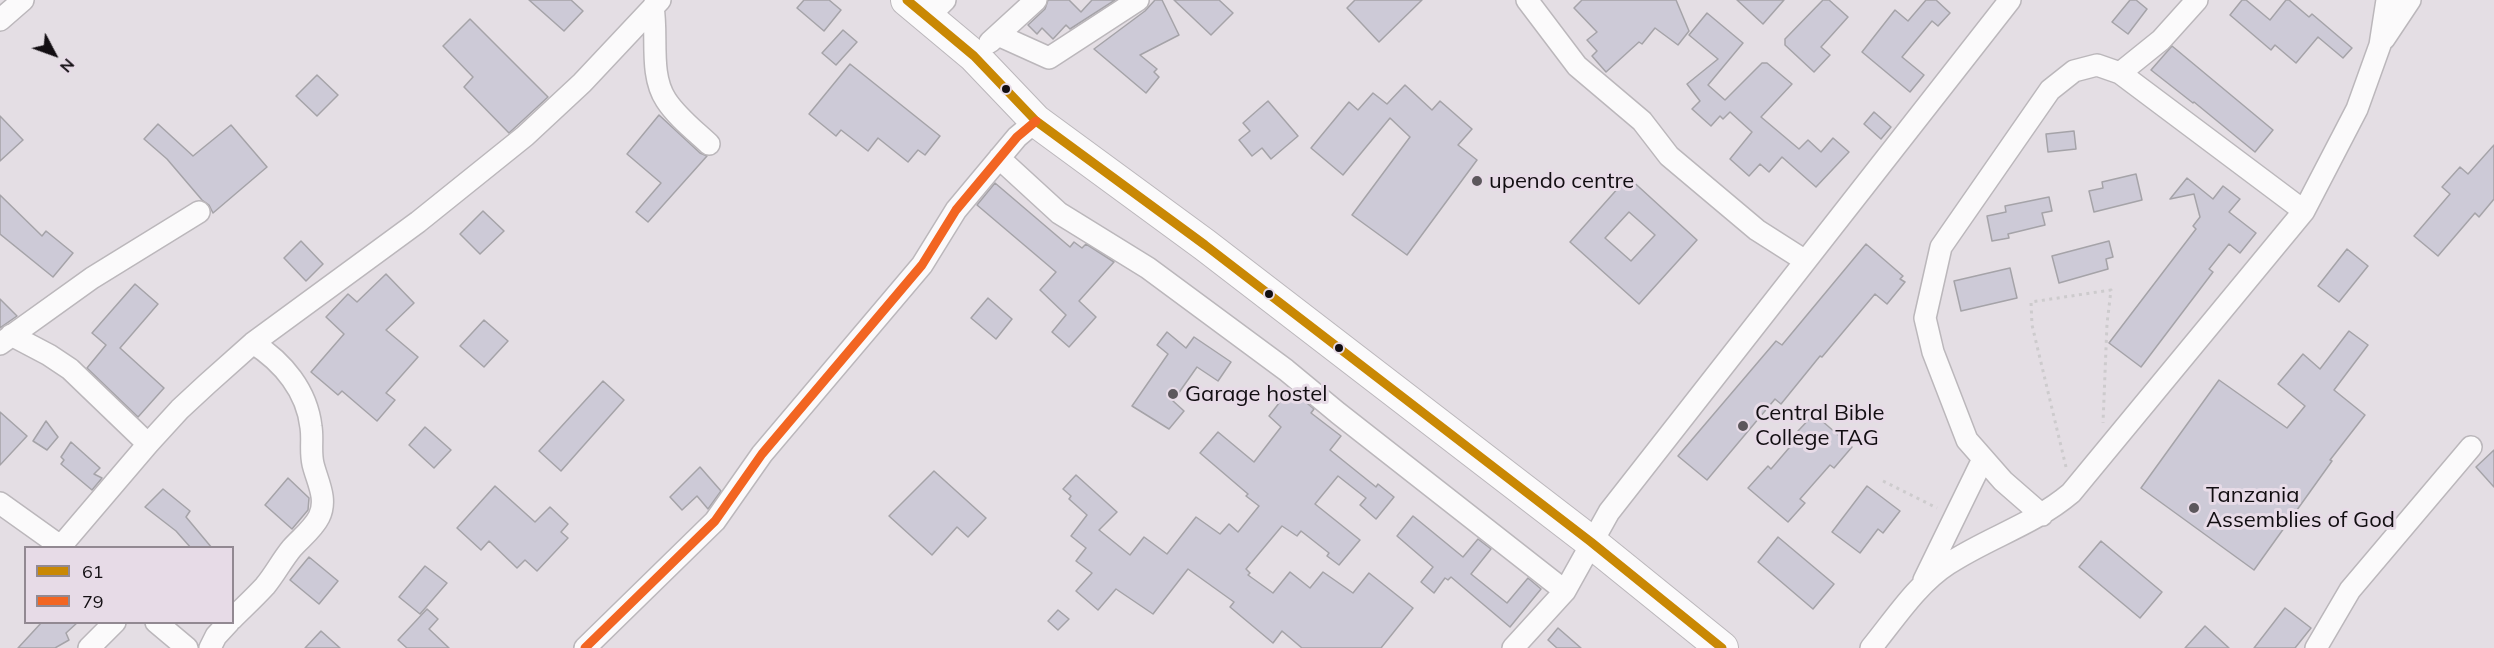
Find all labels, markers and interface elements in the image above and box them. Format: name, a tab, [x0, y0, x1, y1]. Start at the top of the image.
north arrow	[24, 24, 84, 84]
text: N	[56, 55, 79, 77]
unlabelled marker	[1000, 83, 1012, 95]
place label: upendo centre	[1489, 168, 1634, 194]
marker: upendo centre	[1470, 174, 1484, 188]
unlabelled marker	[1263, 288, 1275, 300]
unlabelled marker	[1333, 342, 1345, 354]
place label: Garage hostel	[1185, 381, 1327, 407]
marker: Garage hostel	[1166, 387, 1180, 401]
place label: Central Bible College TAG	[1755, 400, 1884, 452]
marker: Central Bible College TAG	[1736, 419, 1750, 433]
place label: Tanzania Assemblies of God	[2206, 482, 2395, 534]
marker: Tanzania Assemblies of God	[2187, 501, 2201, 515]
legend	[24, 546, 234, 624]
text: 61	[82, 560, 104, 583]
text: 79	[82, 590, 104, 613]

